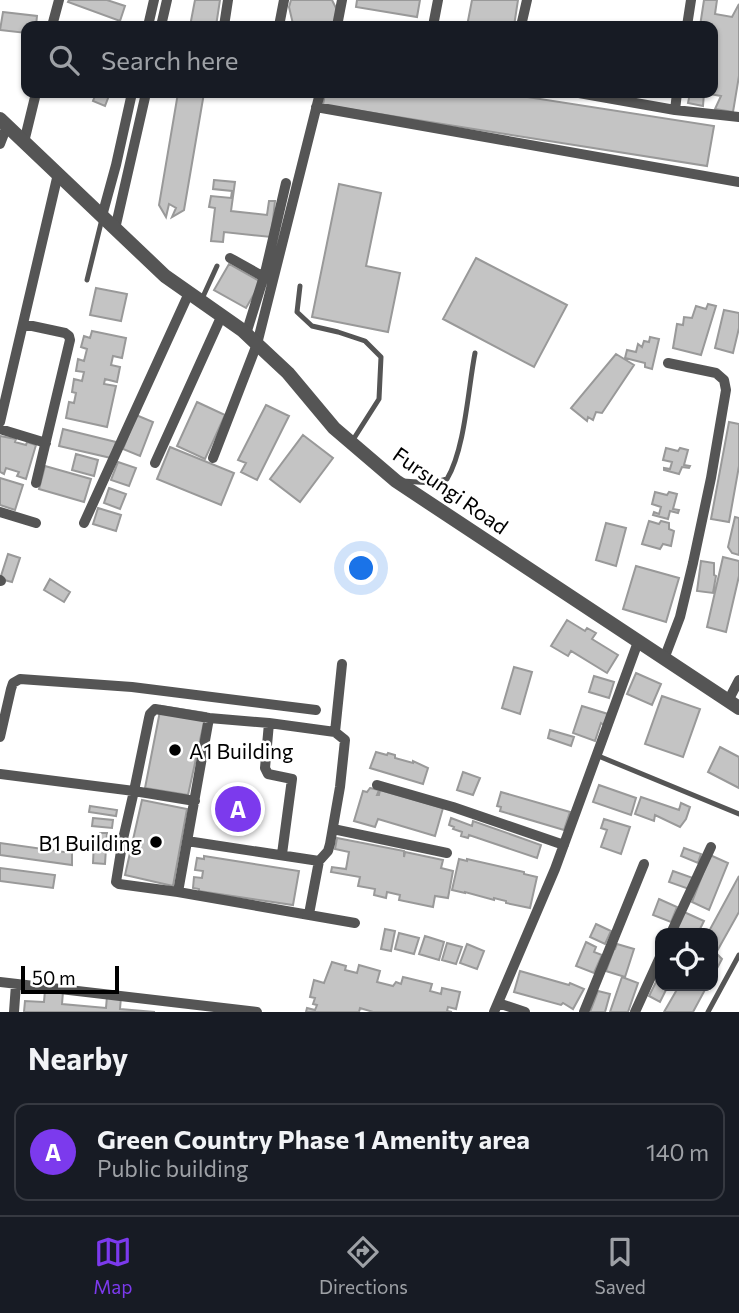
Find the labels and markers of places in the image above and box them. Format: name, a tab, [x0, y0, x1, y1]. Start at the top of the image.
place label: A1 Building	[189, 738, 293, 763]
marker: A1 Building	[167, 742, 183, 758]
pin: A	[215, 783, 261, 835]
place label: B1 Building	[38, 830, 142, 855]
marker: B1 Building	[148, 834, 164, 850]

